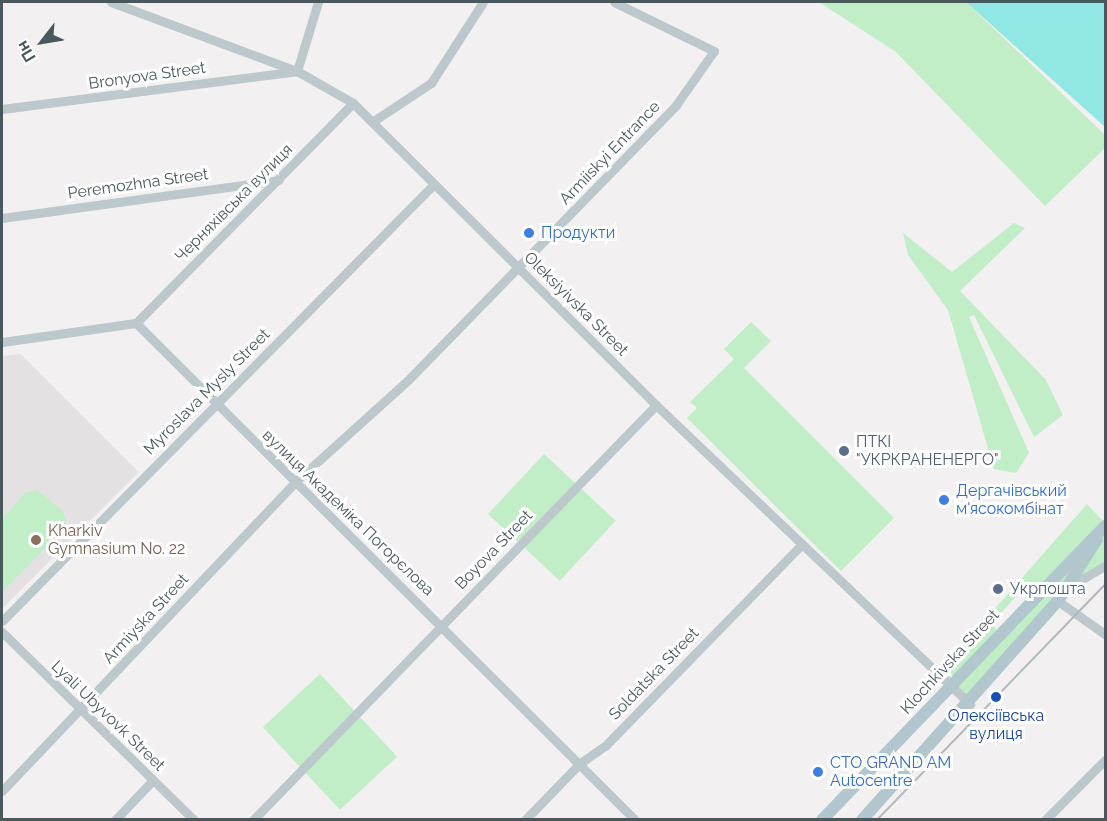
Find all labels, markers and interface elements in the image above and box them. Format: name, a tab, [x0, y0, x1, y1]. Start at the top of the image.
north arrow	[12, 12, 72, 72]
text: Пн	[13, 38, 40, 66]
street label: Bronyova Street	[87, 58, 207, 94]
street label: Armiiskyi Entrance	[556, 97, 664, 209]
street label: Черняхівська вулиця	[171, 140, 297, 266]
street label: Peremozhna Street	[67, 165, 209, 203]
place label: Продукти	[541, 223, 615, 243]
marker: Продукти	[522, 226, 536, 240]
street label: Oleksiyivska Street	[520, 248, 632, 360]
street label: Myroslava Mysly Street	[140, 325, 274, 459]
street label: вулиця Академіка Погорєлова	[258, 426, 438, 600]
place label: ПТКІ "УКРКРАНЕНЕРГО"	[856, 432, 999, 470]
marker: ПТКІ "УКРКРАНЕНЕРГО"	[837, 444, 851, 458]
place label: Дергачівський м'ясокомбінат	[956, 481, 1067, 519]
marker: Дергачівський м'ясокомбінат	[937, 493, 951, 507]
street label: Boyova Street	[451, 506, 537, 594]
place label: Kharkiv Gymnasium No. 22	[48, 521, 185, 559]
marker: Kharkiv Gymnasium No. 22	[29, 533, 43, 547]
street label: Armiyska Street	[99, 570, 193, 668]
place label: Укрпошта	[1010, 579, 1086, 599]
marker: Укрпошта	[991, 582, 1005, 596]
street label: Klochkivska Street	[897, 606, 1003, 718]
street label: Soldatska Street	[605, 624, 703, 724]
street label: Lyali Ubyvovk Street	[47, 657, 169, 775]
marker: Олексіївська вулиця	[989, 690, 1003, 704]
place label: Олексіївська вулиця	[948, 706, 1044, 744]
place label: СТО GRAND AM Autocentre	[830, 753, 952, 791]
marker: СТО GRAND AM Autocentre	[811, 765, 825, 779]

